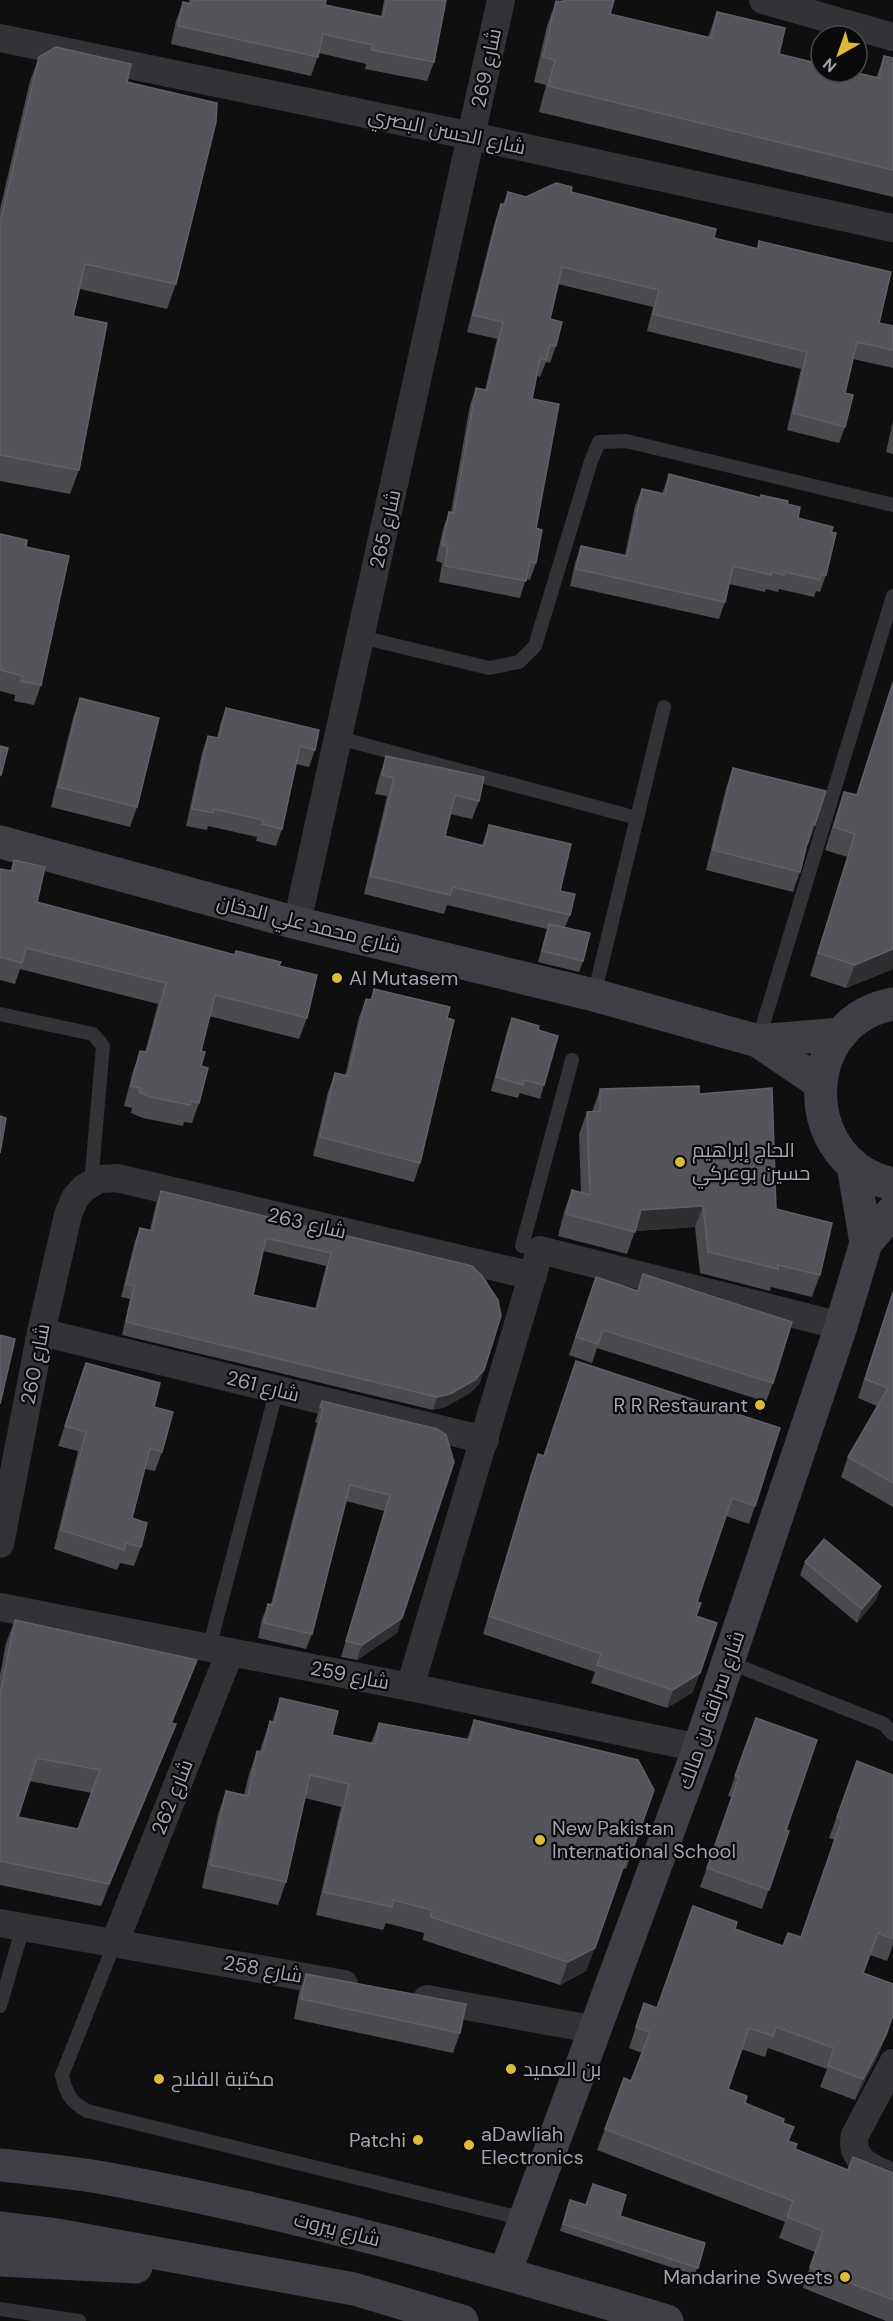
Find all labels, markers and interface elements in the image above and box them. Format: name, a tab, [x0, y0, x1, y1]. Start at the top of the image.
north arrow	[809, 24, 869, 84]
street label: شارع 269	[465, 26, 508, 110]
text: N	[818, 53, 841, 77]
street label: شارع الحسن البصري	[365, 102, 528, 163]
street label: شارع 265	[363, 487, 408, 571]
street label: شارع محمد علي الدخان	[214, 889, 404, 962]
place label: Al Mutasem	[349, 965, 458, 991]
marker: Al Mutasem	[330, 971, 344, 985]
place label: الحاج إبراهيم حسين بوعركي	[692, 1137, 810, 1189]
marker: الحاج إبراهيم حسين بوعركي	[673, 1155, 687, 1169]
street label: شارع 263	[265, 1201, 349, 1246]
street label: شارع 260	[14, 1321, 57, 1407]
street label: شارع 261	[224, 1364, 302, 1409]
place label: R R Restaurant	[614, 1392, 748, 1418]
marker: R R Restaurant	[753, 1398, 767, 1412]
street label: شارع سراقة بن مالك	[672, 1627, 751, 1793]
street label: شارع 259	[308, 1655, 392, 1696]
street label: شارع 262	[145, 1755, 200, 1839]
place label: New Pakistan International School	[552, 1815, 736, 1864]
marker: New Pakistan International School	[533, 1833, 547, 1847]
street label: شارع 258	[221, 1949, 305, 1990]
place label: بن العميد	[523, 2056, 601, 2082]
marker: بن العميد	[504, 2062, 518, 2076]
place label: مكتبة الفلاح	[171, 2066, 274, 2093]
marker: مكتبة الفلاح	[152, 2072, 166, 2086]
place label: aDawliah Electronics	[481, 2121, 584, 2170]
place label: Patchi	[349, 2127, 406, 2153]
marker: Patchi	[411, 2133, 425, 2147]
marker: aDawliah Electronics	[462, 2138, 476, 2152]
street label: شارع بيروت	[291, 2206, 383, 2253]
place label: Mandarine Sweets	[663, 2264, 833, 2290]
marker: Mandarine Sweets	[838, 2270, 852, 2284]

